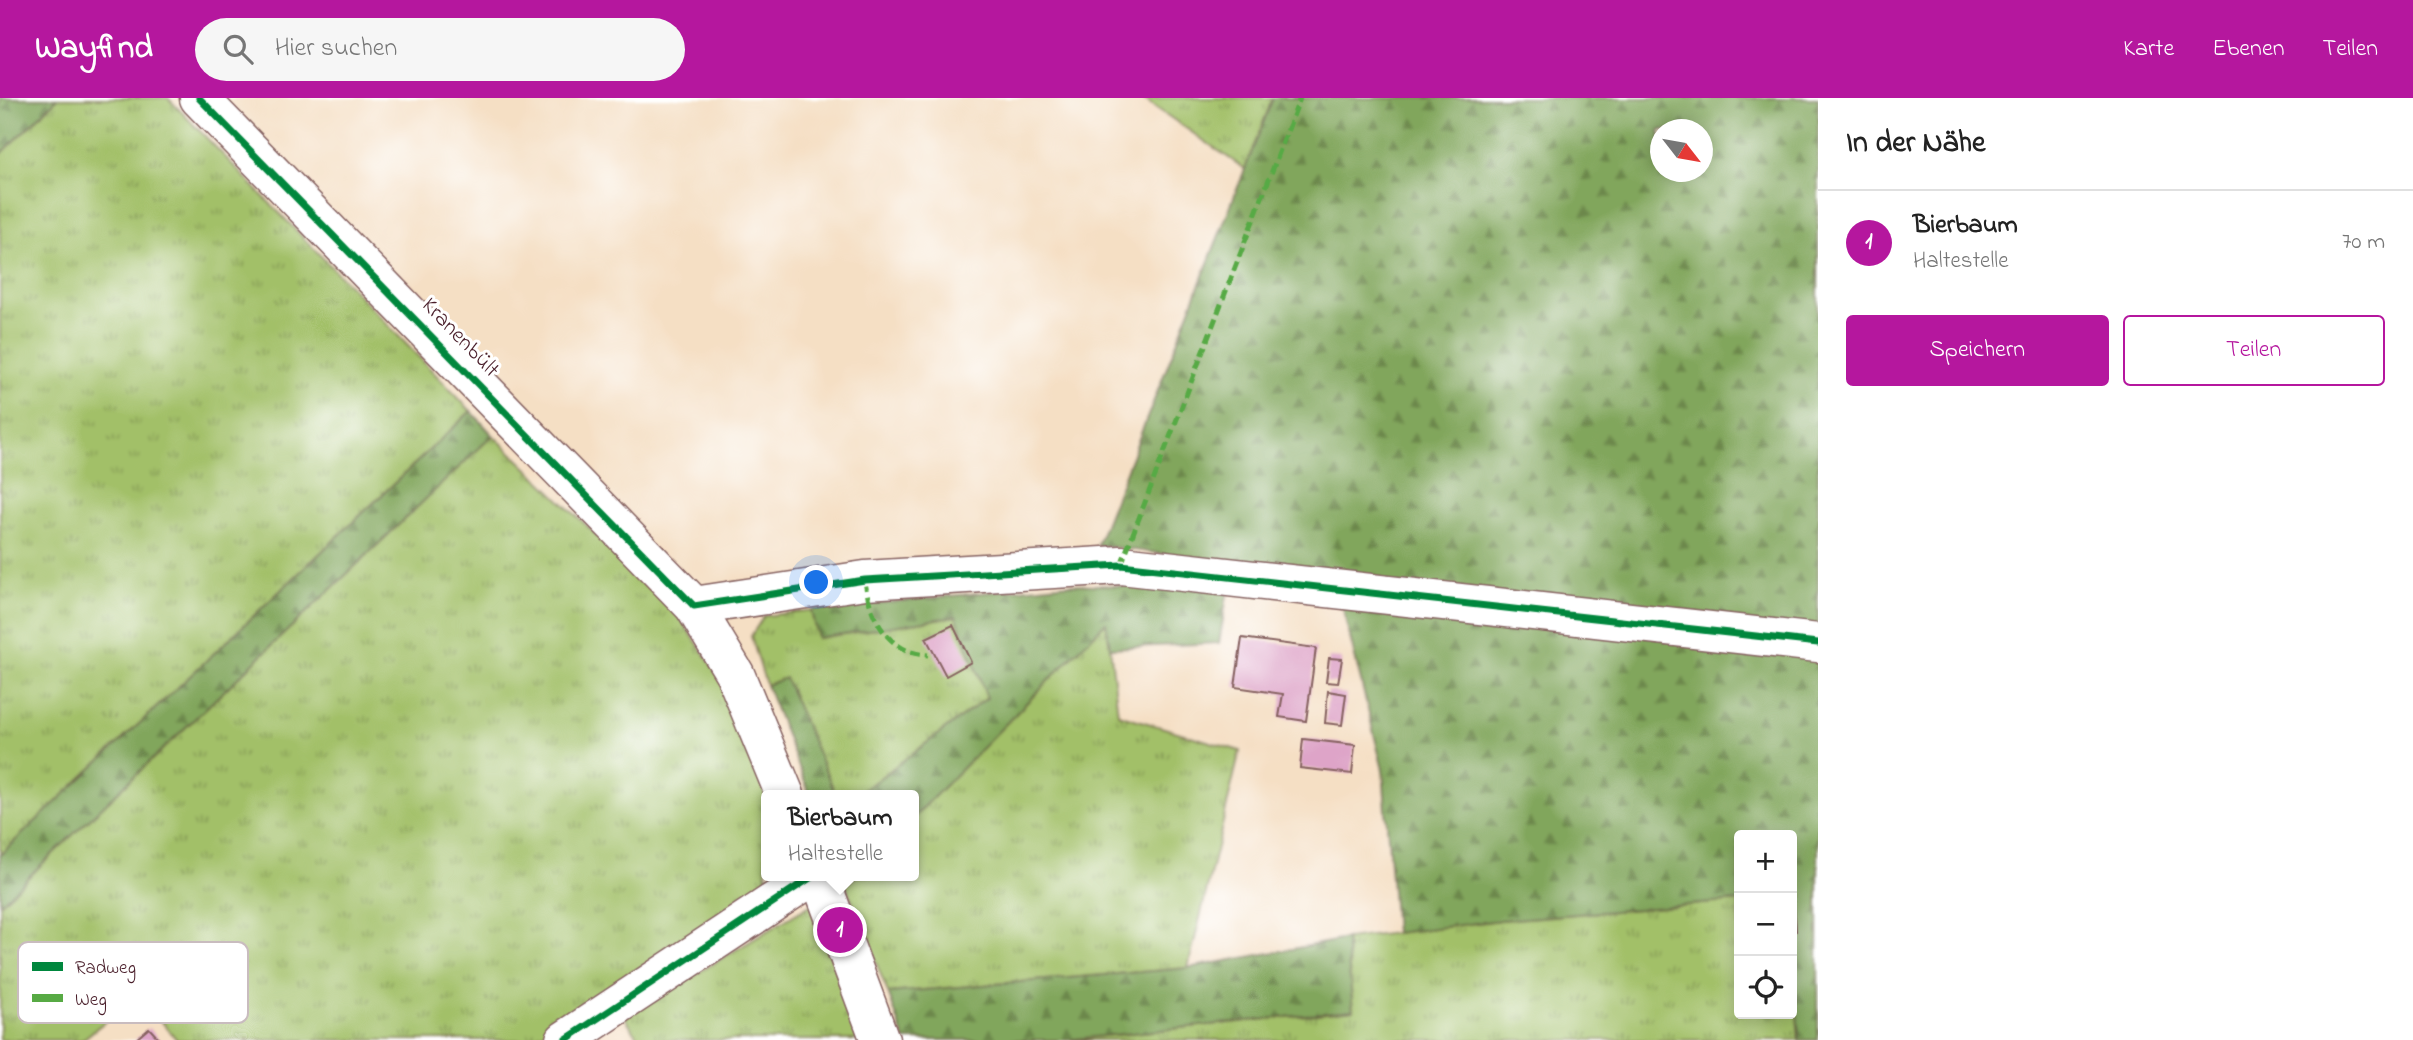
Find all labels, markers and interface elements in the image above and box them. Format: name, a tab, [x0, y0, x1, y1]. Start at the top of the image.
search box	[195, 18, 685, 81]
text: Wayfind	[35, 25, 153, 73]
icon: search	[219, 30, 257, 68]
text: Hier suchen	[275, 30, 397, 68]
text: Karte	[2123, 32, 2174, 67]
text: Ebenen	[2212, 32, 2285, 67]
text: Teilen	[2323, 32, 2378, 67]
north arrow	[1650, 119, 1713, 182]
text: In der Nähe	[1846, 122, 1986, 166]
text: Bierbaum	[1913, 207, 2018, 245]
text: 1	[1865, 226, 1873, 259]
text: 70 m	[2342, 226, 2385, 259]
text: Haltestelle	[1913, 245, 2008, 278]
street label: Kranenbült	[413, 290, 507, 386]
button: Speichern	[1846, 315, 2109, 386]
button: Teilen	[2123, 315, 2385, 386]
your location	[799, 565, 833, 599]
popup	[761, 790, 919, 881]
text: Bierbaum	[788, 800, 892, 838]
map controls	[1734, 830, 1797, 1019]
button: +	[1734, 830, 1797, 893]
text: Haltestelle	[788, 838, 883, 871]
button: −	[1734, 893, 1797, 956]
pin: 1	[817, 904, 863, 956]
legend	[18, 942, 248, 1023]
text: Radweg	[75, 955, 136, 984]
button: locate	[1734, 956, 1797, 1019]
text: Weg	[75, 987, 107, 1016]

